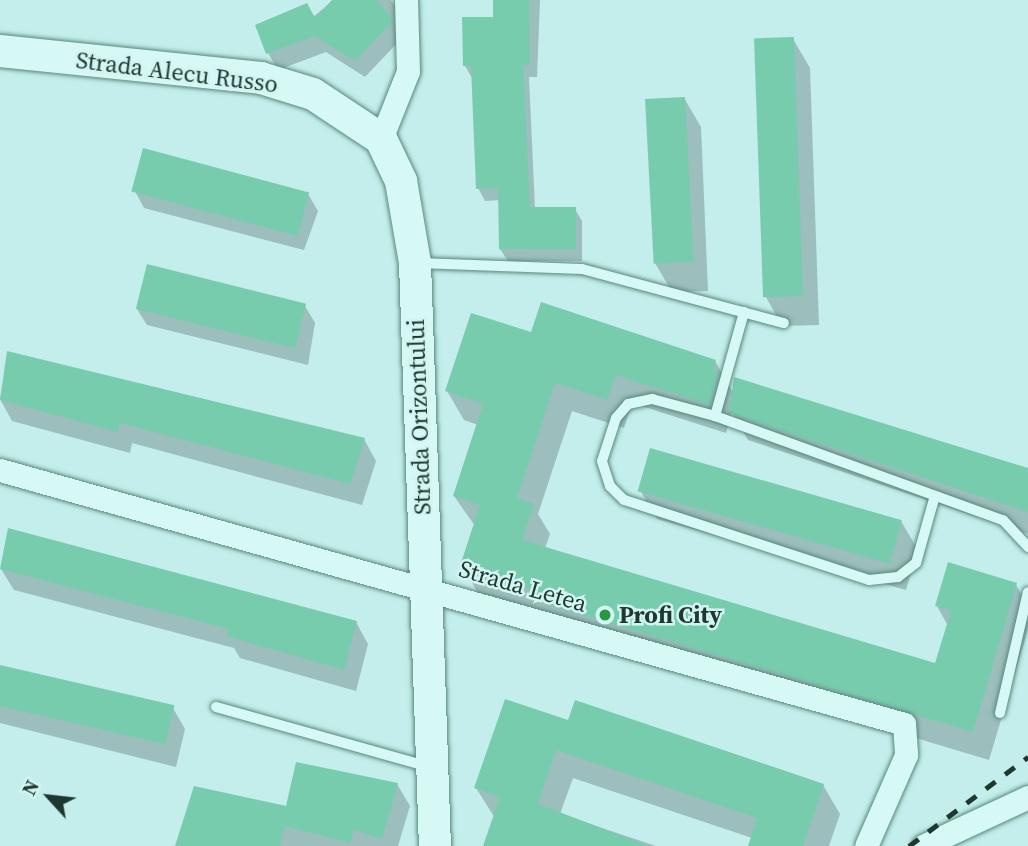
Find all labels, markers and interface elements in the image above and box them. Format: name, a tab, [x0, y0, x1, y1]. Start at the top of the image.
street label: Strada Alecu Russo	[74, 45, 280, 99]
street label: Strada Orizontului	[401, 319, 437, 515]
street label: Strada Letea	[456, 554, 590, 618]
place label: Profi City	[619, 601, 722, 629]
marker: Profi City	[597, 607, 613, 623]
north arrow	[14, 762, 84, 832]
text: N	[16, 775, 45, 800]

